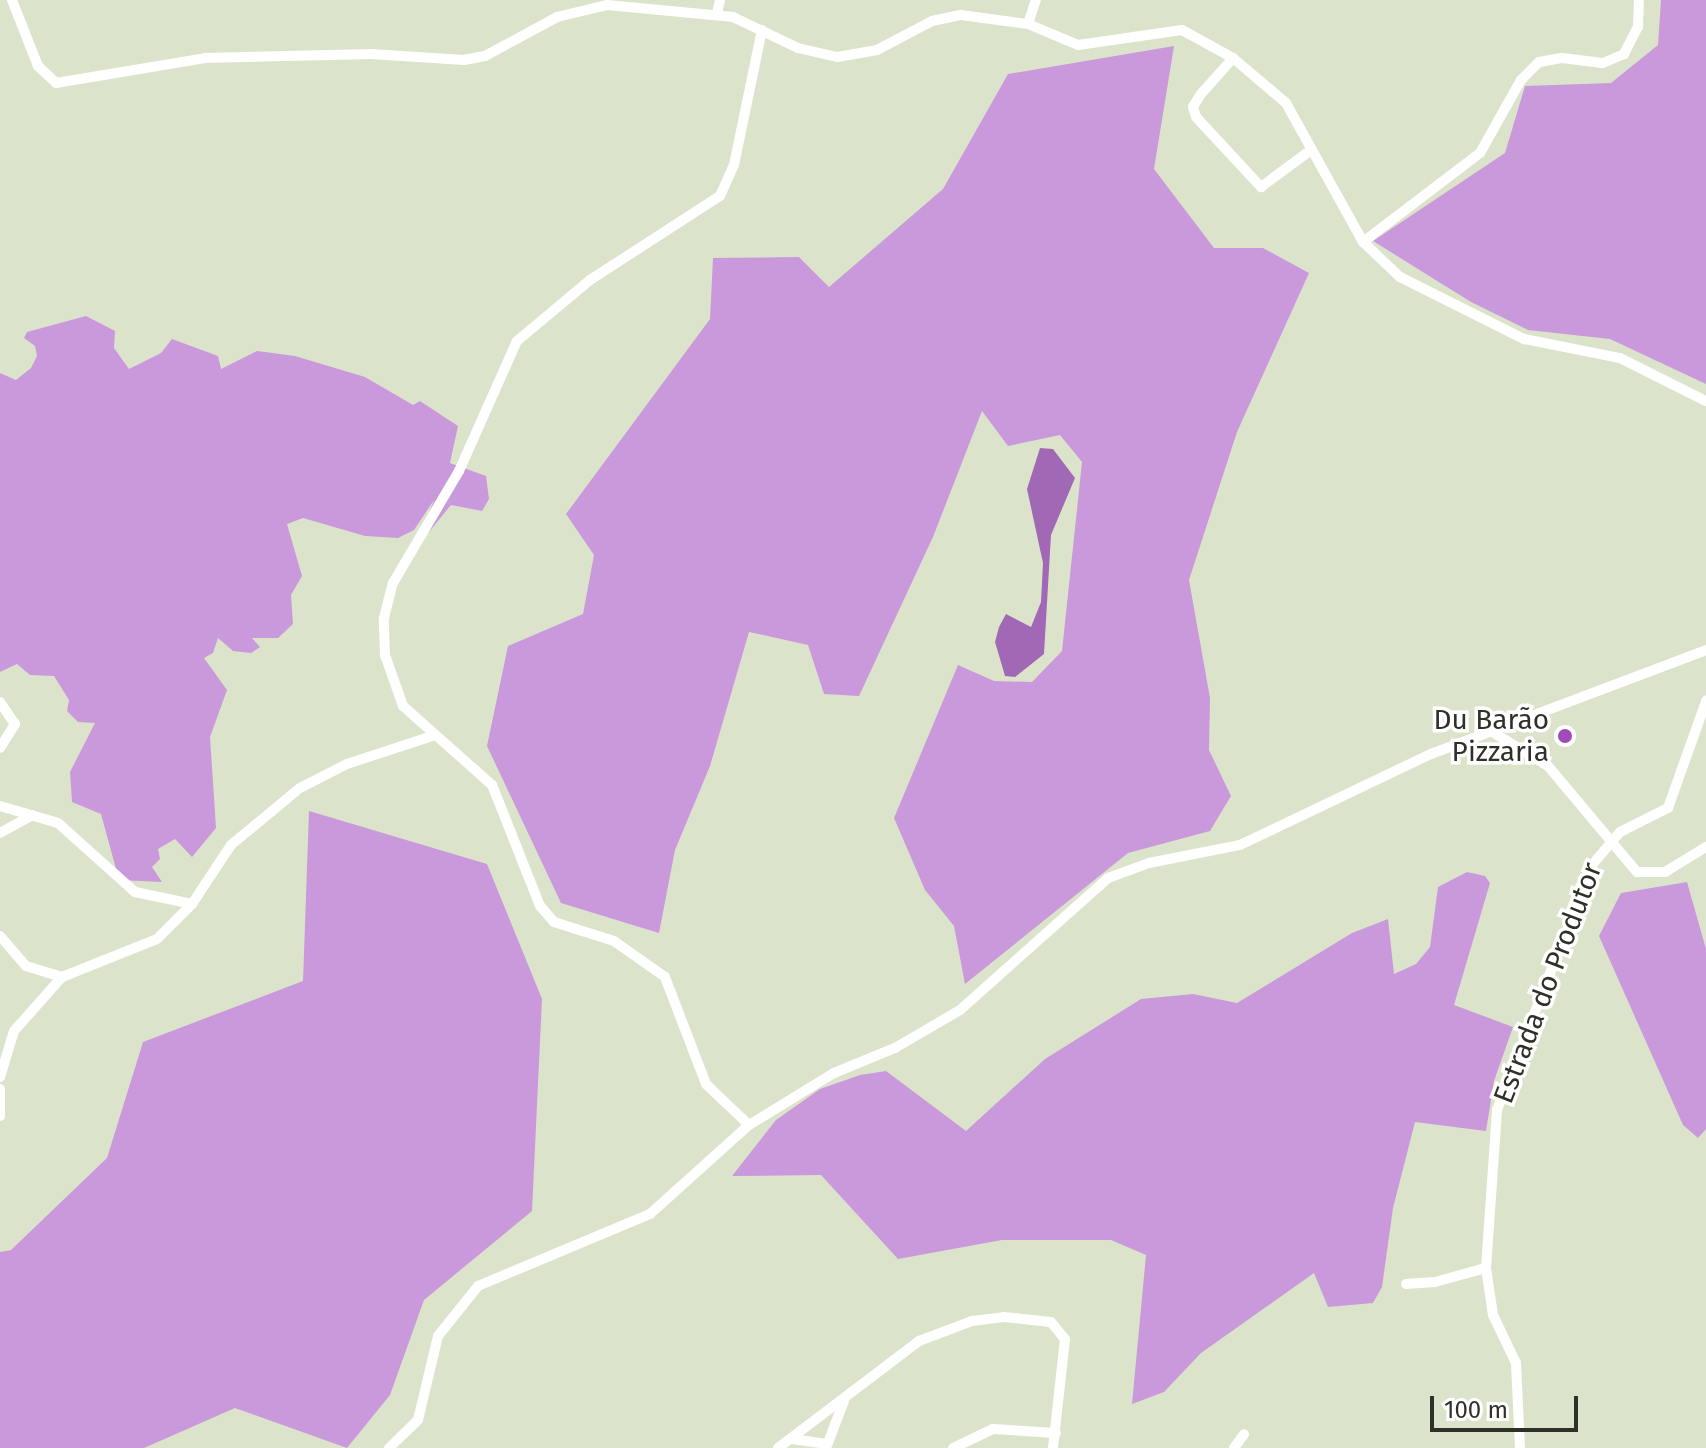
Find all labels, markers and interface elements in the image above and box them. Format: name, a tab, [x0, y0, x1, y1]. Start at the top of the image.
place label: Du Barão Pizzaria	[1434, 703, 1549, 769]
marker: Du Barão Pizzaria	[1556, 727, 1574, 745]
street label: Estrada do Produtor	[1487, 858, 1609, 1108]
scale bar	[1434, 1380, 1582, 1430]
text: 100 m	[1444, 1396, 1508, 1424]

